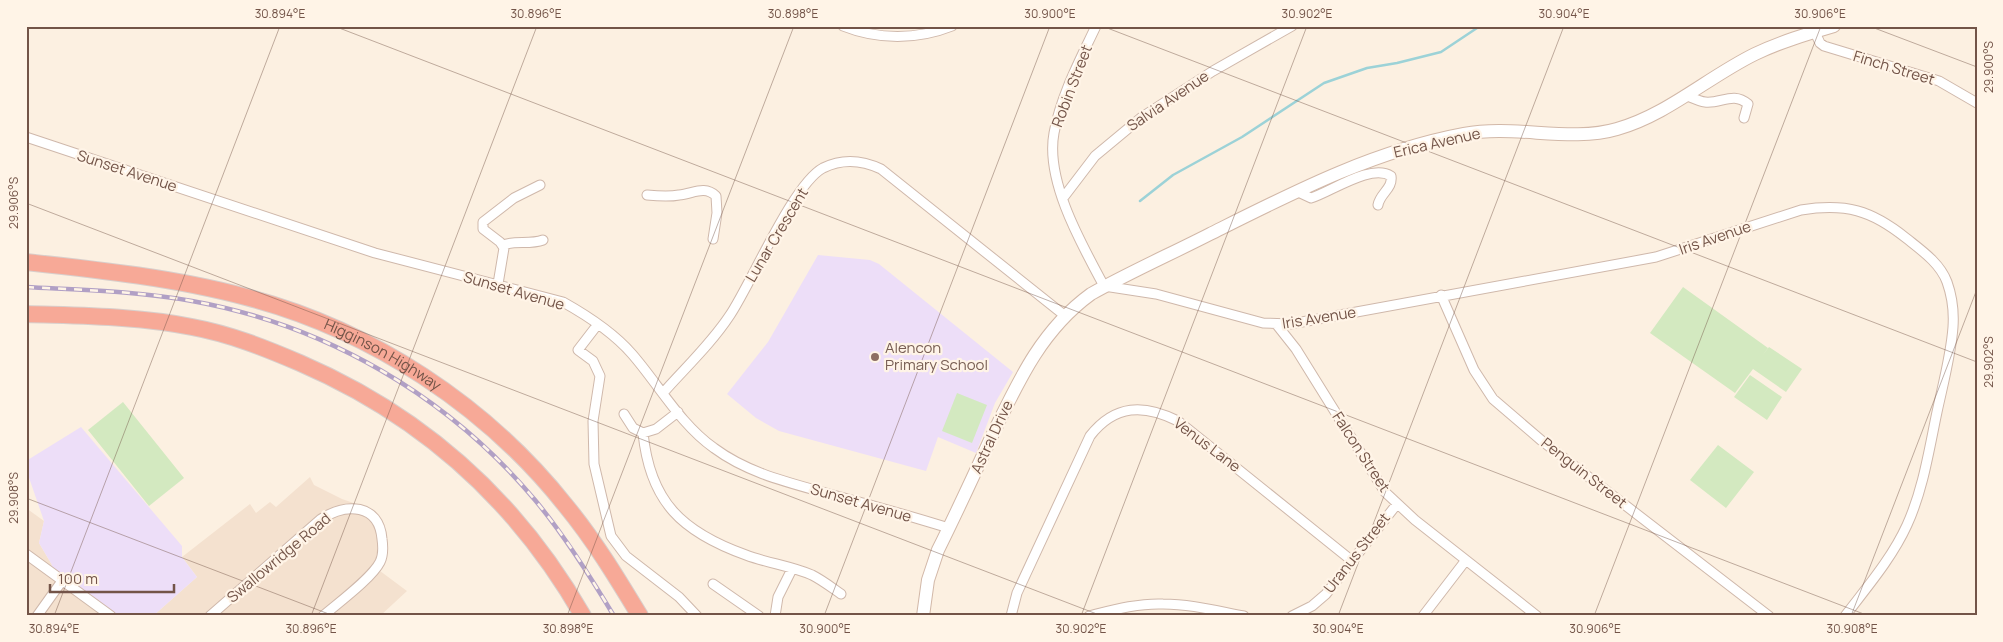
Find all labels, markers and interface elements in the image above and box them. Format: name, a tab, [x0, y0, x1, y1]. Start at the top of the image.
text: 30.894°E	[255, 5, 306, 22]
text: 30.896°E	[510, 5, 562, 22]
text: 30.898°E	[768, 5, 818, 22]
text: 30.900°E	[1024, 5, 1076, 22]
text: 30.902°E	[1282, 5, 1333, 22]
text: 30.904°E	[1538, 5, 1590, 22]
text: 30.906°E	[1794, 5, 1846, 22]
text: 29.900°S	[1980, 41, 1997, 93]
street label: Robin Street	[1046, 42, 1097, 130]
street label: Finch Street	[1851, 45, 1937, 90]
street label: Salvia Avenue	[1123, 65, 1213, 136]
street label: Erica Avenue	[1391, 122, 1483, 163]
street label: Sunset Avenue	[74, 144, 180, 197]
text: 29.906°S	[5, 177, 22, 229]
street label: Lunar Crescent	[740, 184, 813, 286]
street label: Iris Avenue	[1676, 215, 1754, 260]
street label: Sunset Avenue	[461, 266, 567, 315]
street label: Iris Avenue	[1280, 301, 1358, 334]
street label: Higginson Highway	[321, 314, 446, 395]
text: 29.902°S	[1980, 336, 1997, 388]
place label: Alencon Primary School	[885, 337, 988, 375]
marker: Alencon Primary School	[869, 351, 881, 363]
street label: Astral Drive	[965, 397, 1018, 477]
street label: Falcon Street	[1328, 407, 1395, 496]
street label: Venus Lane	[1169, 412, 1245, 477]
street label: Penguin Street	[1537, 432, 1632, 513]
text: 29.908°S	[5, 472, 22, 524]
street label: Sunset Avenue	[808, 478, 914, 527]
street label: Swallowridge Road	[222, 508, 335, 607]
street label: Uranus Street	[1319, 508, 1395, 597]
scale bar	[50, 562, 174, 594]
text: 100 m	[58, 568, 98, 589]
text: 30.894°E	[29, 620, 80, 637]
text: 30.896°E	[285, 620, 337, 637]
text: 30.898°E	[543, 620, 593, 637]
text: 30.900°E	[799, 620, 851, 637]
text: 30.902°E	[1056, 620, 1107, 637]
text: 30.904°E	[1312, 620, 1364, 637]
text: 30.906°E	[1569, 620, 1621, 637]
text: 30.908°E	[1827, 620, 1878, 637]

